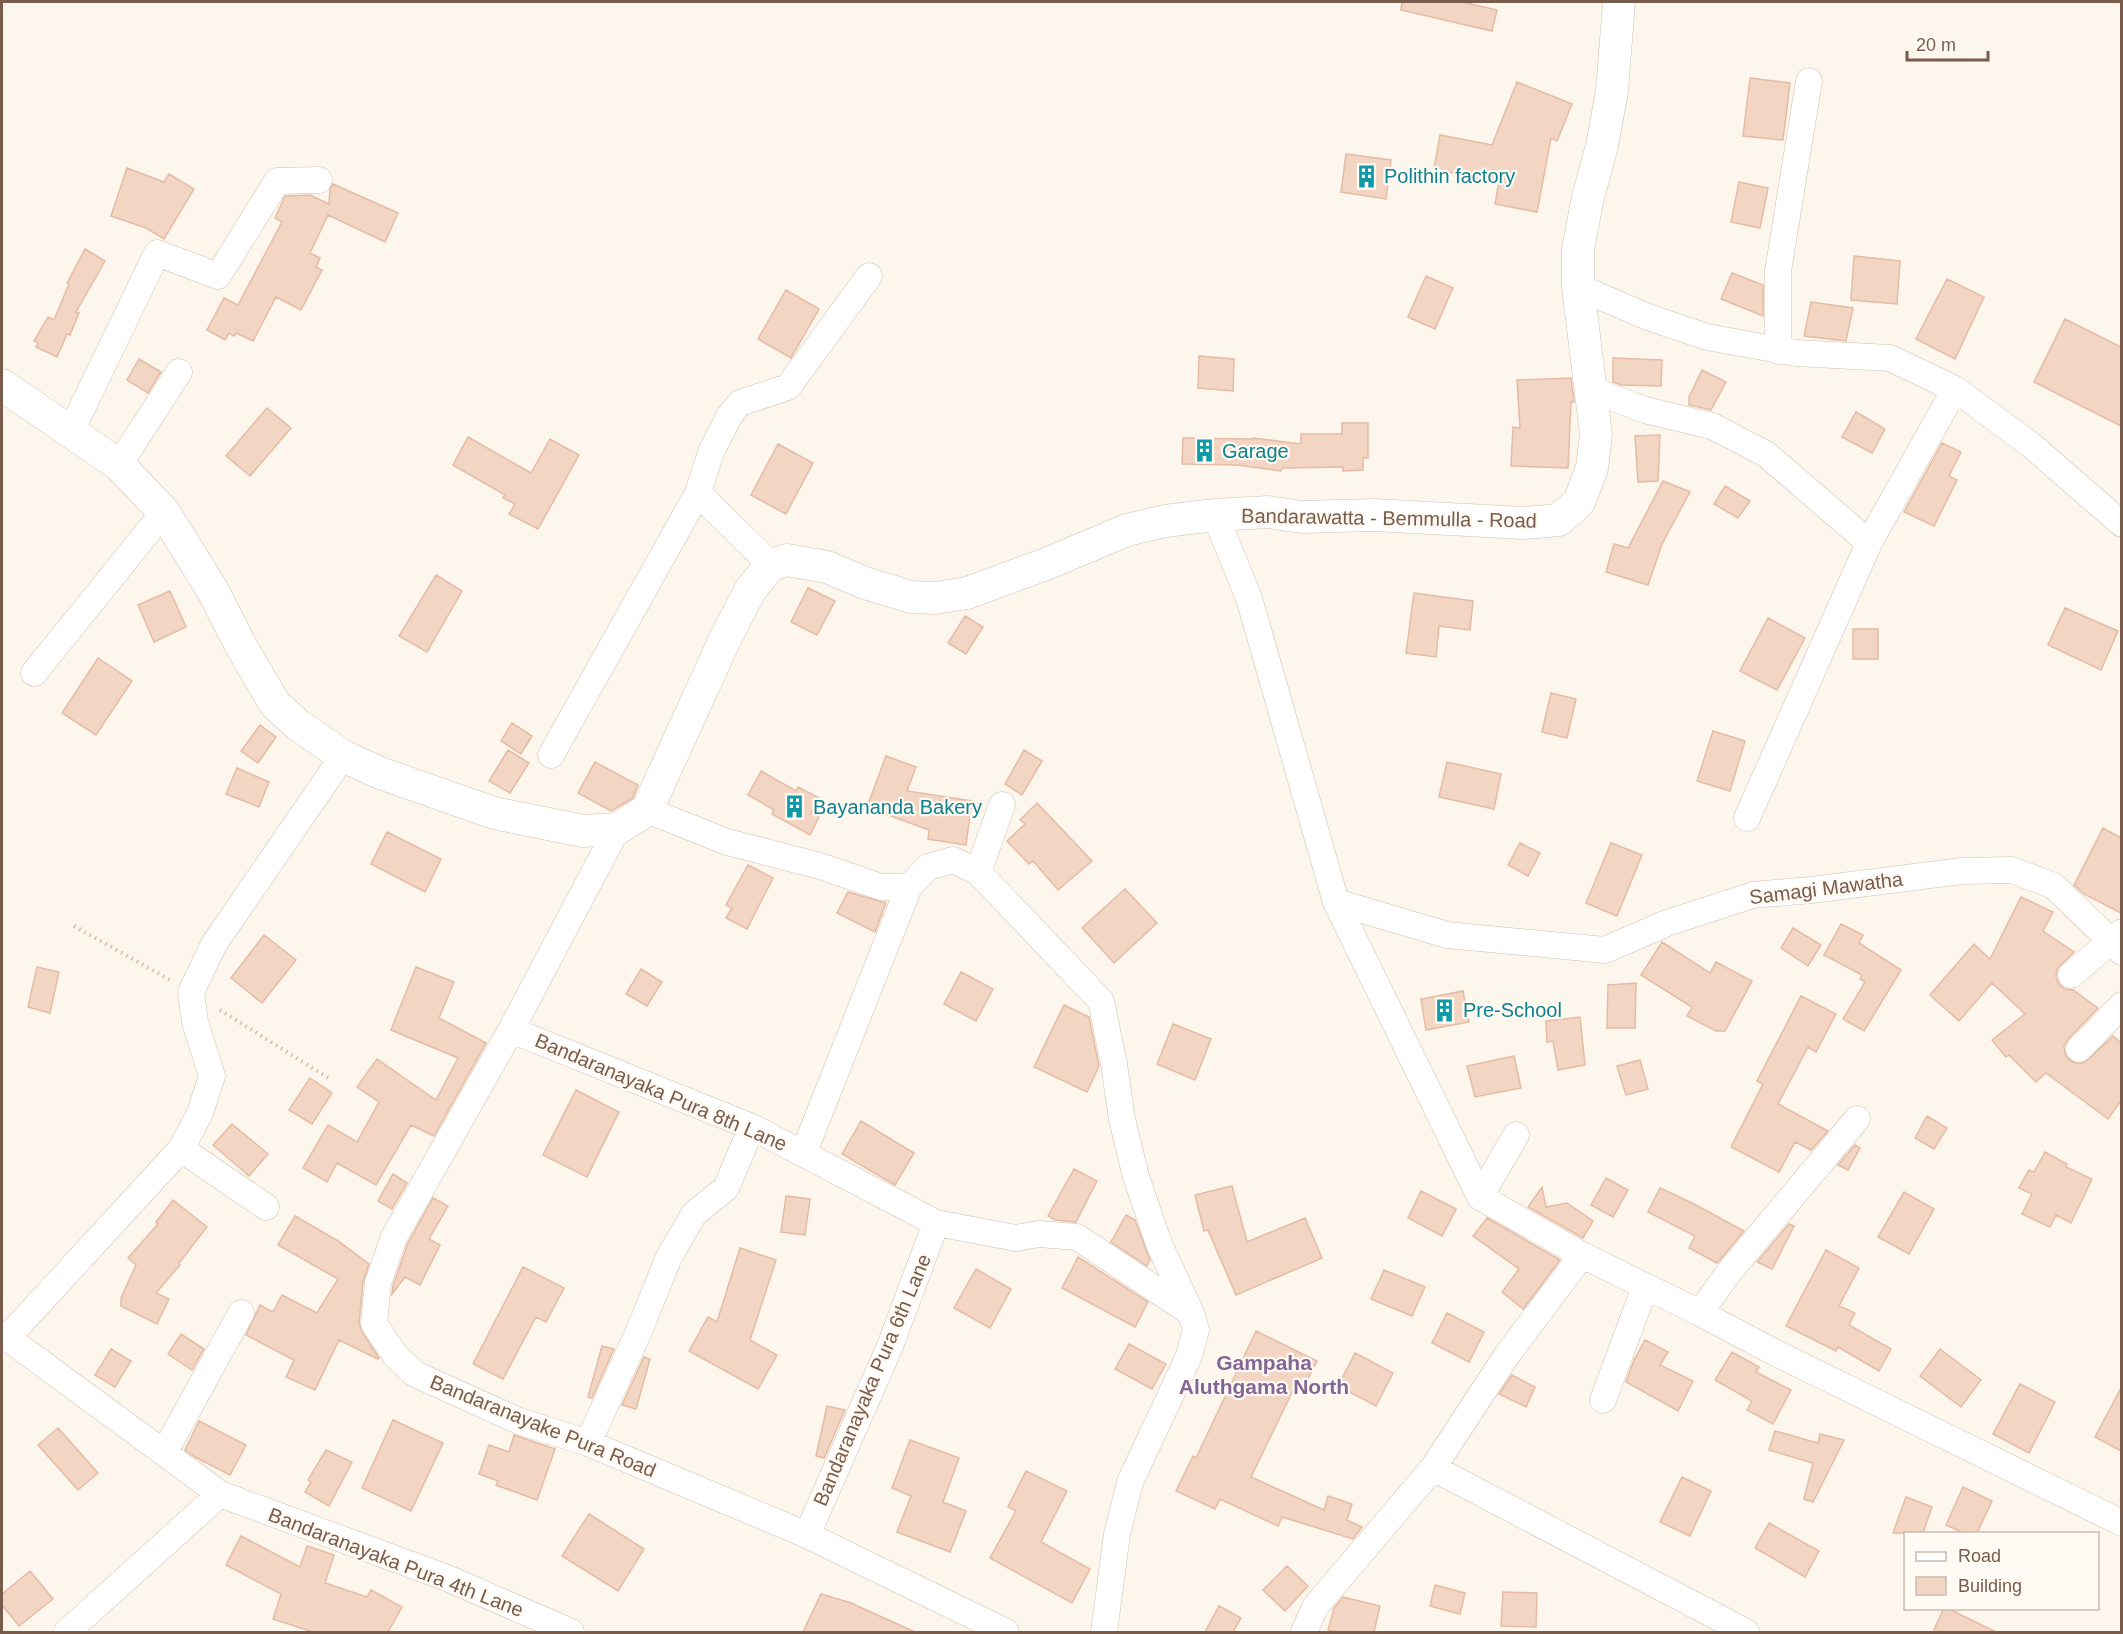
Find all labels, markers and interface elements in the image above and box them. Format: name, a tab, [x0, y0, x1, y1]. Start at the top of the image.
scale bar	[1907, 24, 1988, 62]
text: 20 m	[1916, 35, 1956, 55]
building icon: Polithin factory	[1353, 163, 1379, 189]
place label: Polithin factory	[1384, 165, 1515, 187]
building icon: Garage	[1191, 438, 1217, 464]
place label: Garage	[1222, 440, 1289, 462]
street label: Bandarawatta - Bemmulla - Road	[1241, 504, 1537, 532]
building icon: Bayananda Bakery	[782, 794, 808, 820]
place label: Bayananda Bakery	[813, 796, 982, 818]
street label: Samagi Mawatha	[1748, 868, 1905, 908]
building icon: Pre-School	[1432, 997, 1458, 1023]
place label: Pre-School	[1463, 999, 1562, 1021]
street label: Bandaranayaka Pura 8th Lane	[532, 1029, 790, 1155]
street label: Bandaranayaka Pura 6th Lane	[809, 1251, 935, 1509]
district label: Gampaha Aluthgama North	[1179, 1351, 1349, 1398]
street label: Bandaranayake Pura Road	[427, 1371, 659, 1481]
street label: Bandaranayaka Pura 4th Lane	[265, 1503, 527, 1621]
legend	[1904, 1532, 2099, 1610]
text: Road	[1958, 1546, 2001, 1566]
text: Building	[1958, 1576, 2022, 1596]

